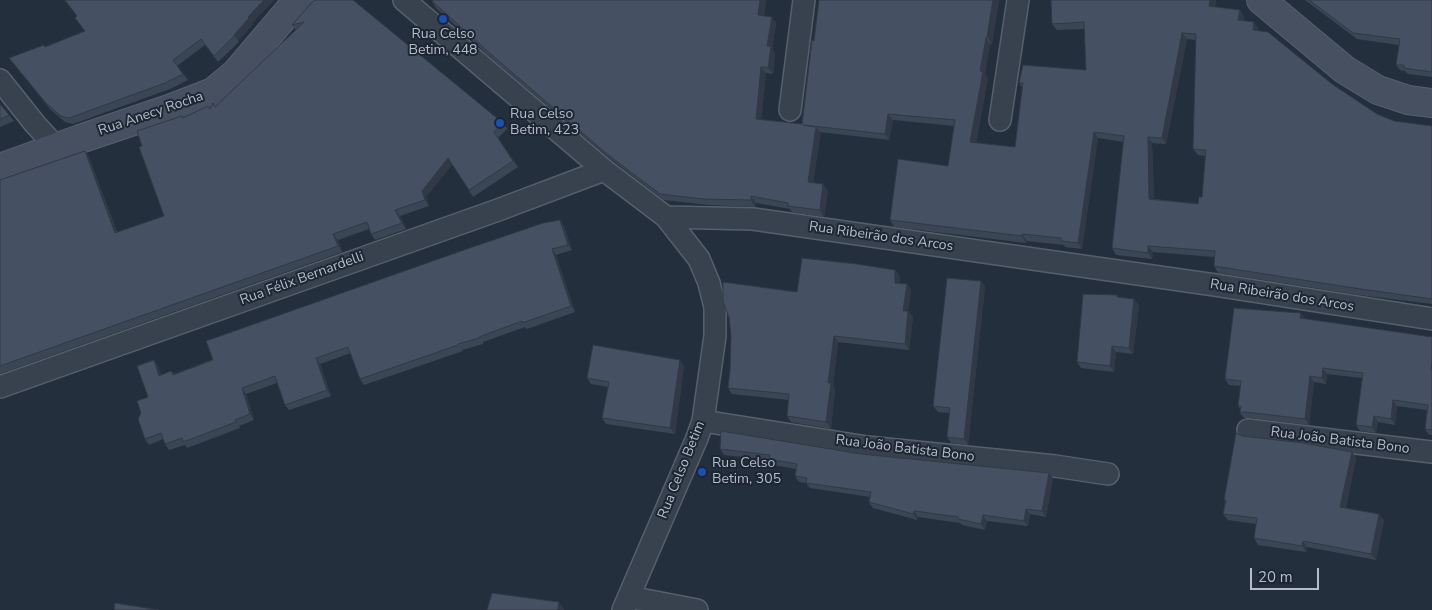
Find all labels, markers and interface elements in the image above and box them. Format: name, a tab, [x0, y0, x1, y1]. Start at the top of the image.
marker: Rua Celso Betim, 448	[437, 13, 449, 25]
place label: Rua Celso Betim, 448	[408, 27, 478, 59]
street label: Rua Anecy Rocha	[96, 88, 206, 140]
place label: Rua Celso Betim, 423	[510, 107, 579, 140]
marker: Rua Celso Betim, 423	[494, 117, 506, 129]
street label: Rua Ribeirão dos Arcos	[808, 219, 954, 255]
street label: Rua Félix Bernardelli	[238, 249, 366, 309]
street label: Rua Ribeirão dos Arcos	[1209, 276, 1355, 316]
street label: Rua Celso Betim	[655, 419, 709, 521]
street label: Rua João Batista Bono	[1270, 424, 1410, 458]
street label: Rua João Batista Bono	[835, 432, 975, 466]
place label: Rua Celso Betim, 305	[712, 456, 781, 488]
marker: Rua Celso Betim, 305	[696, 466, 708, 478]
scale bar	[1252, 558, 1321, 590]
text: 20 m	[1258, 567, 1293, 587]

